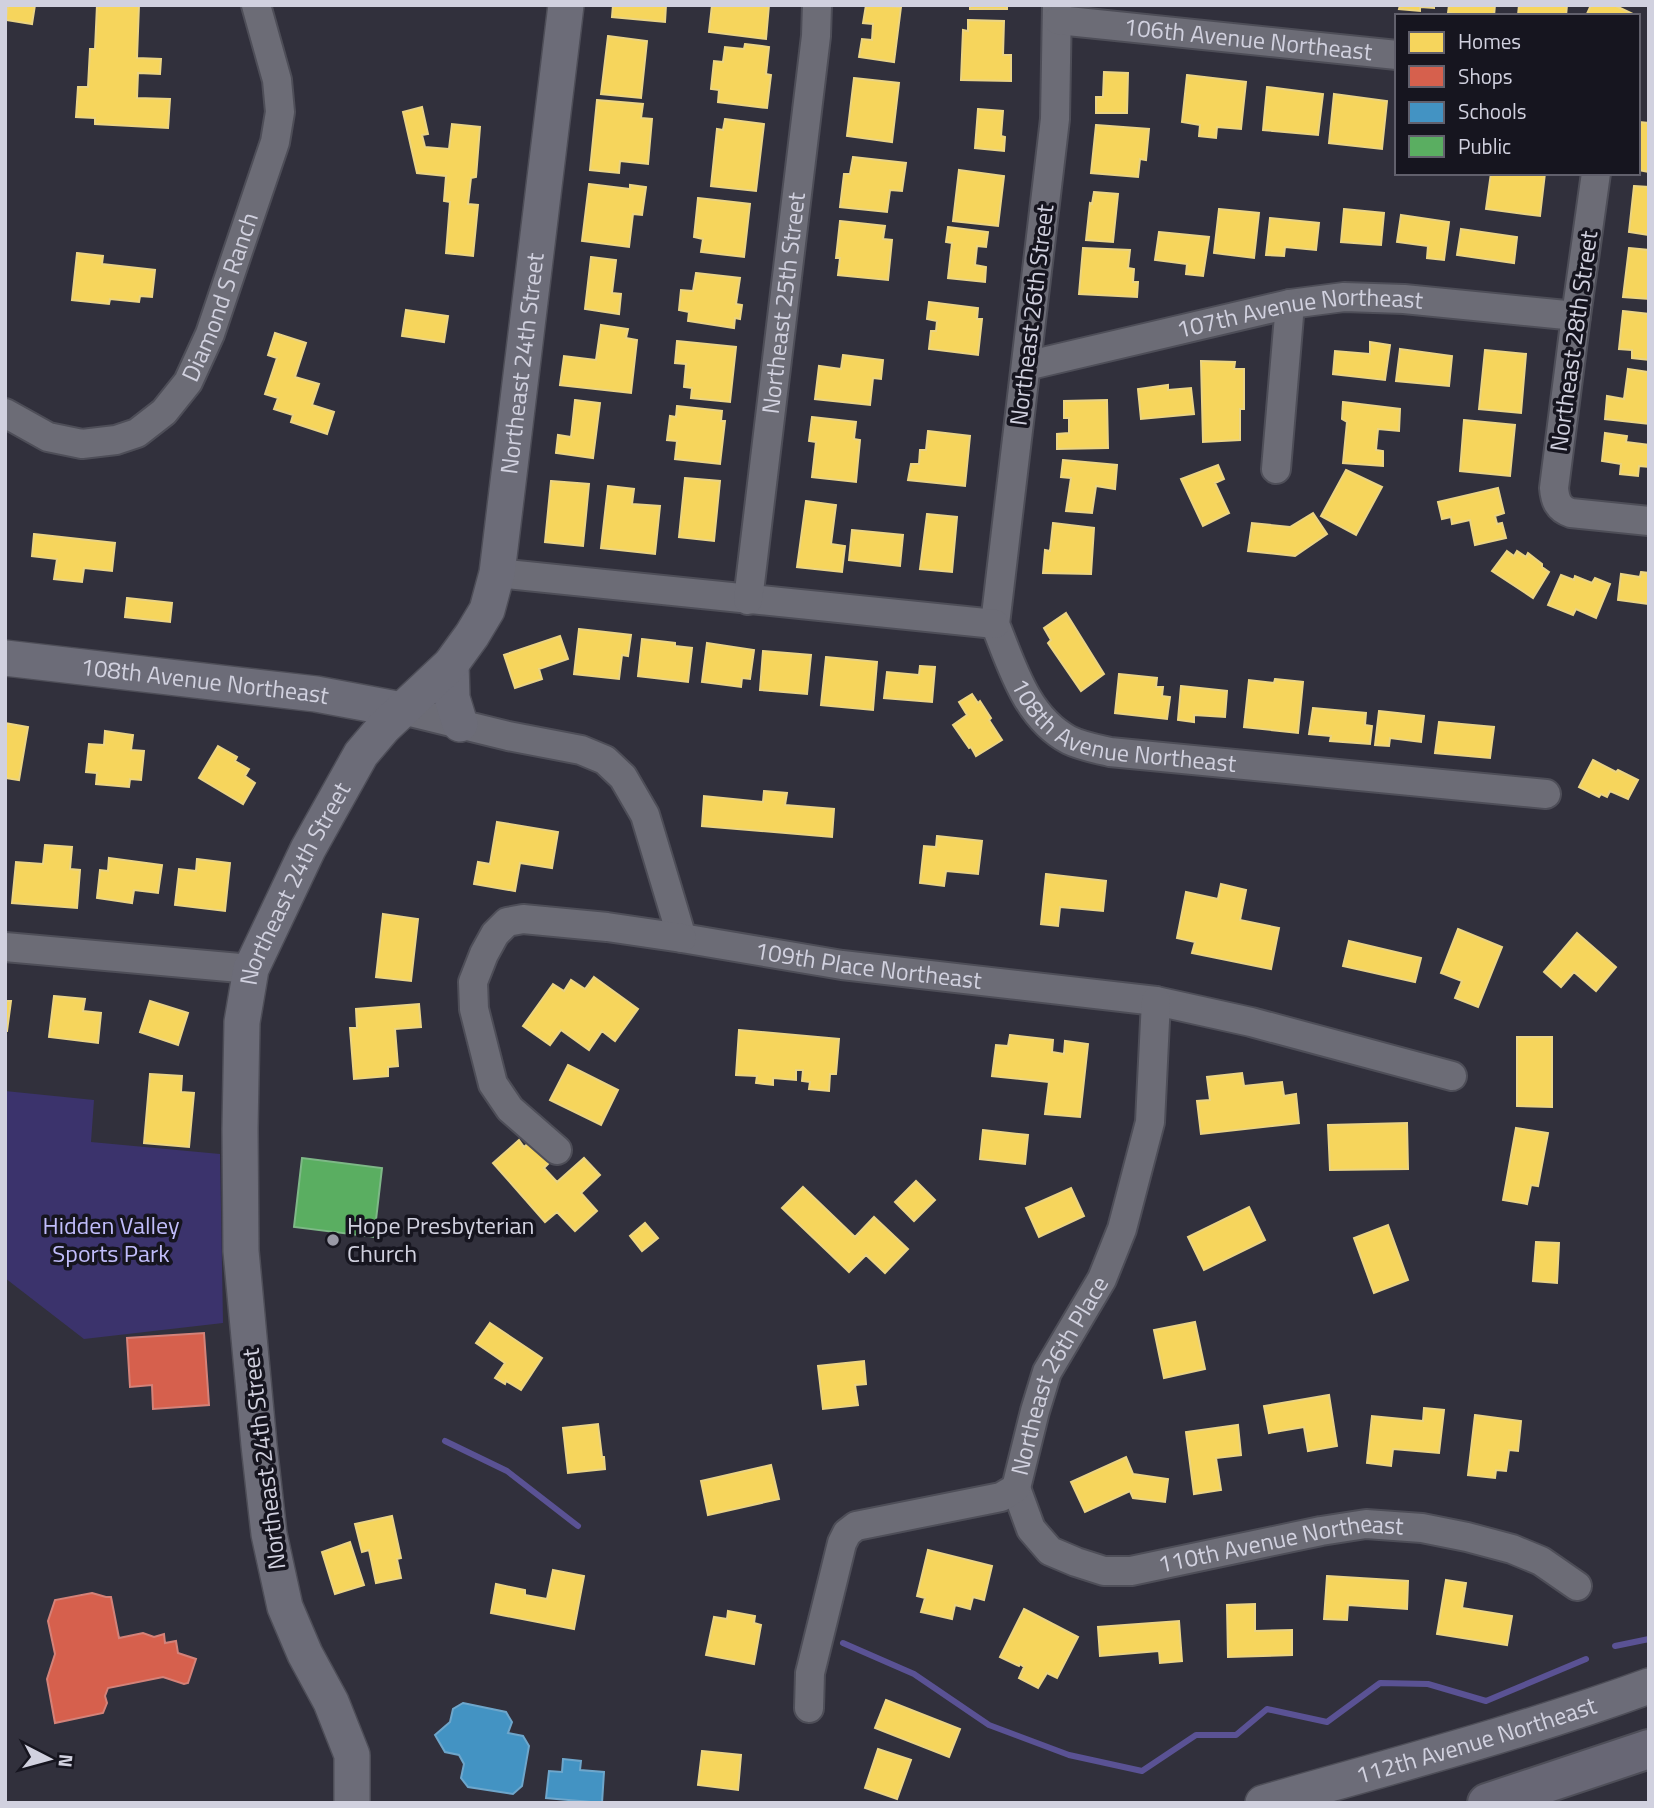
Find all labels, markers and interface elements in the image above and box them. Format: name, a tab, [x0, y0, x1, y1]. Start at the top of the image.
street label: 106th Avenue Northeast	[1122, 8, 1375, 69]
legend	[1395, 14, 1640, 175]
text: Homes	[1458, 25, 1521, 57]
text: Shops	[1458, 60, 1513, 92]
text: Schools	[1458, 95, 1527, 127]
text: Public	[1458, 130, 1511, 162]
street label: Northeast 25th Street	[752, 190, 814, 416]
street label: Northeast 26th Street	[1000, 202, 1063, 428]
street label: Diamond S Ranch	[172, 207, 267, 387]
street label: Northeast 28th Street	[1540, 228, 1606, 454]
street label: Northeast 24th Street	[490, 250, 553, 476]
street label: 107th Avenue Northeast	[1173, 277, 1425, 347]
street label: 108th Avenue Northeast	[79, 648, 333, 713]
street label: 108th Avenue Northeast	[1003, 672, 1238, 781]
street label: Northeast 24th Street	[230, 775, 359, 988]
street label: 109th Place Northeast	[752, 932, 984, 998]
park label: Hidden Valley Sports Park	[42, 1207, 180, 1271]
place label: Hope Presbyterian Church	[347, 1207, 534, 1271]
marker: Hope Presbyterian Church	[325, 1232, 341, 1248]
street label: Northeast 26th Place	[1001, 1269, 1117, 1479]
street label: Northeast 24th Street	[231, 1346, 294, 1572]
street label: 110th Avenue Northeast	[1154, 1504, 1406, 1582]
street label: 112th Avenue Northeast	[1351, 1687, 1601, 1793]
north arrow	[14, 1724, 84, 1794]
text: N	[51, 1753, 82, 1769]

